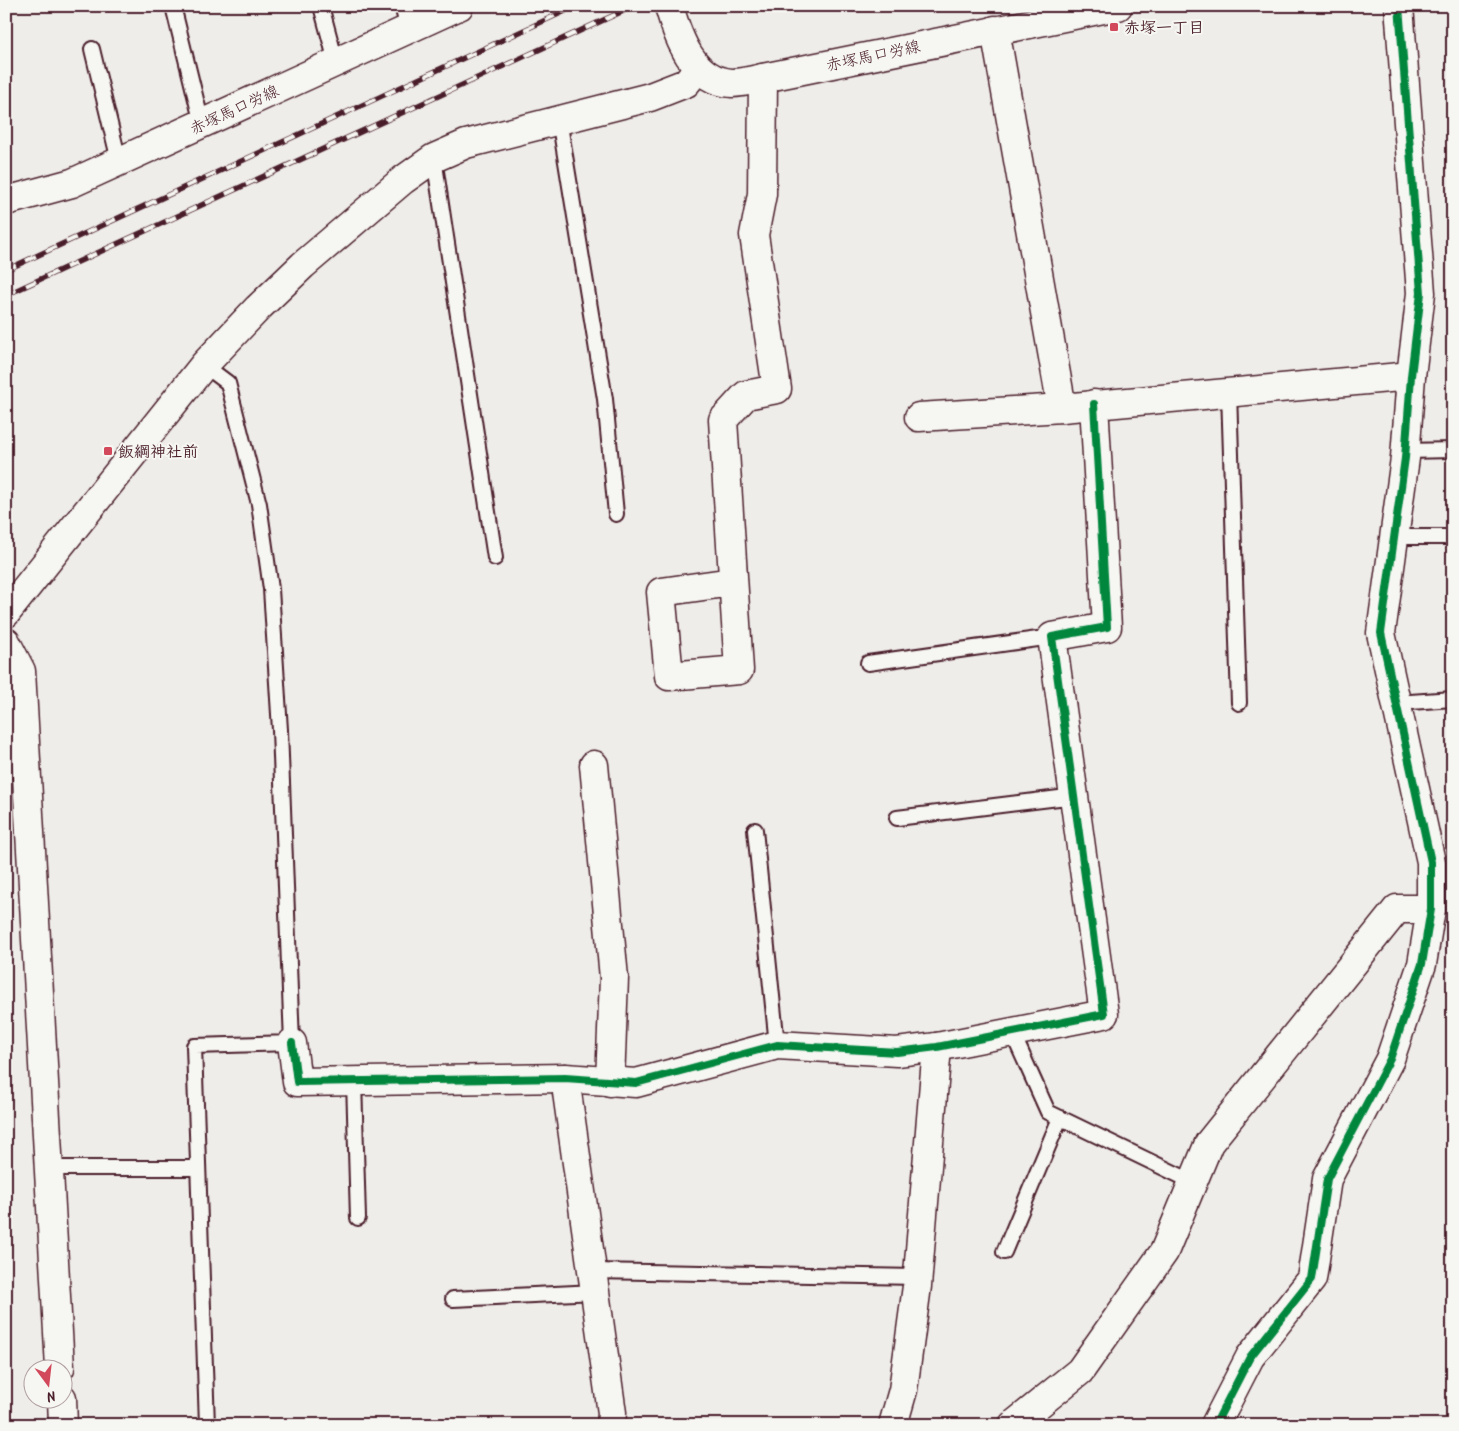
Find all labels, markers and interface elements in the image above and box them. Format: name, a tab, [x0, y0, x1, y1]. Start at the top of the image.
place label: 赤塚一丁目	[1124, 16, 1204, 41]
marker: 赤塚一丁目	[1108, 21, 1120, 33]
street label: 赤塚馬口労線	[824, 34, 923, 79]
street label: 赤塚馬口労線	[186, 79, 283, 142]
place label: 飯綱神社前	[118, 440, 198, 465]
marker: 飯綱神社前	[102, 445, 114, 457]
north arrow	[22, 1358, 72, 1408]
text: N	[44, 1384, 58, 1407]

